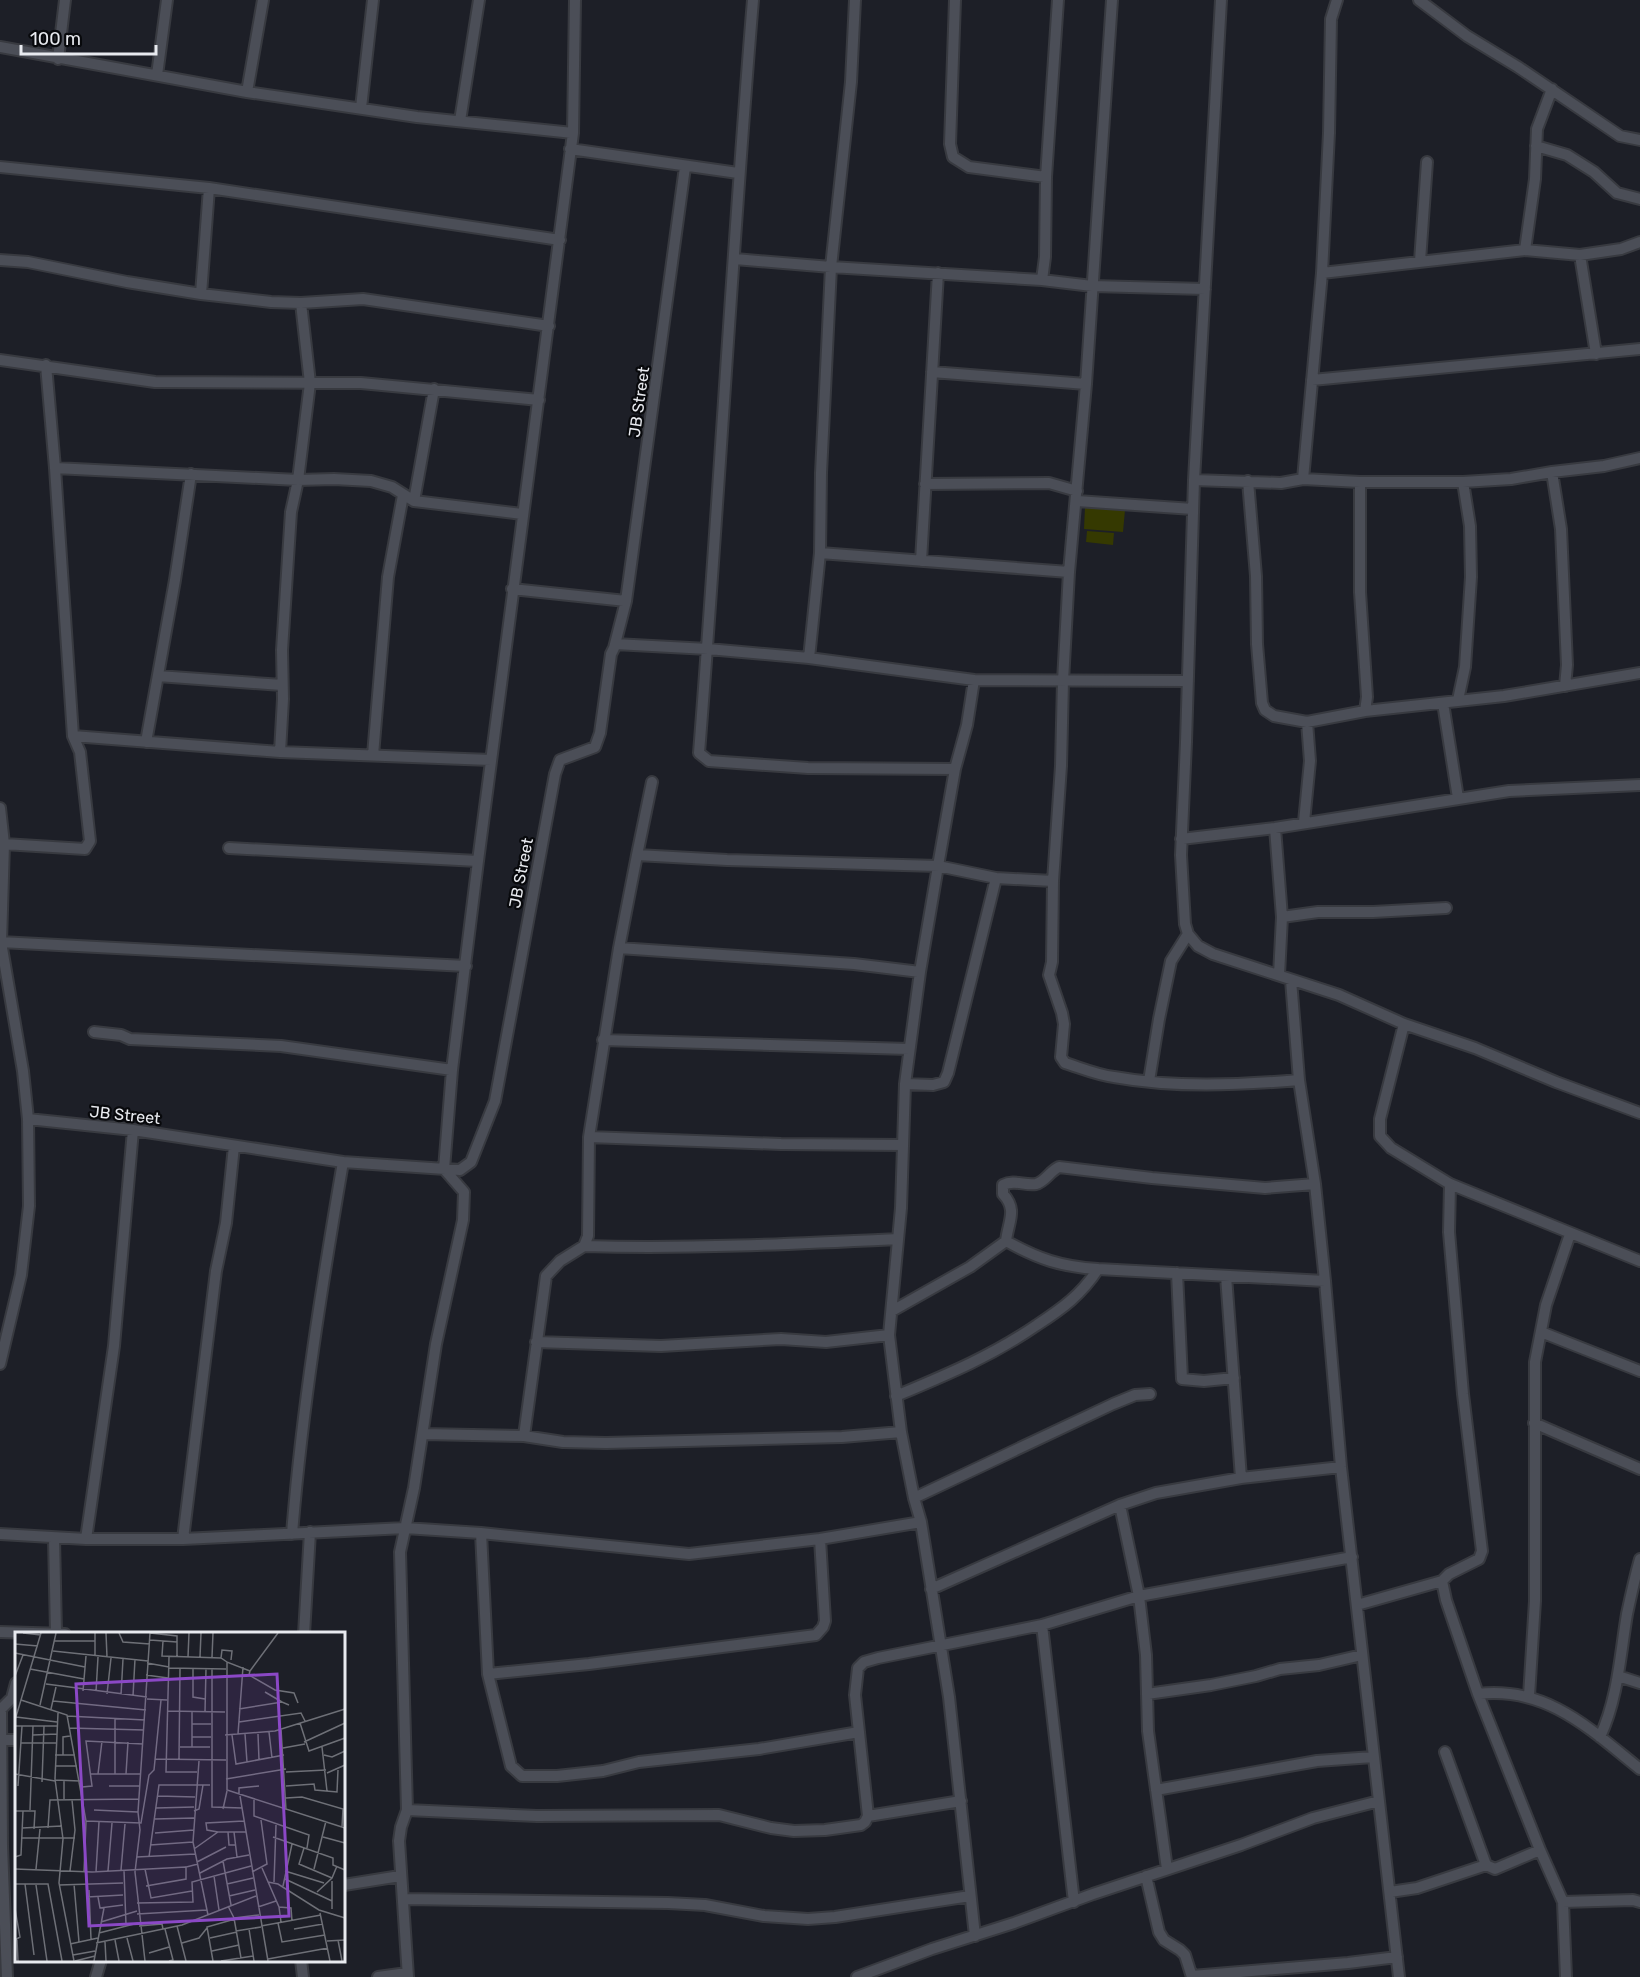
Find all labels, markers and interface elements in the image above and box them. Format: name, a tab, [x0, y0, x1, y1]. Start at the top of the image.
scale bar	[21, 18, 156, 56]
text: 100 m	[30, 28, 81, 50]
street label: JB Street	[625, 366, 653, 438]
street label: JB Street	[505, 836, 537, 910]
street label: JB Street	[89, 1102, 161, 1128]
inset map	[15, 1632, 345, 1962]

